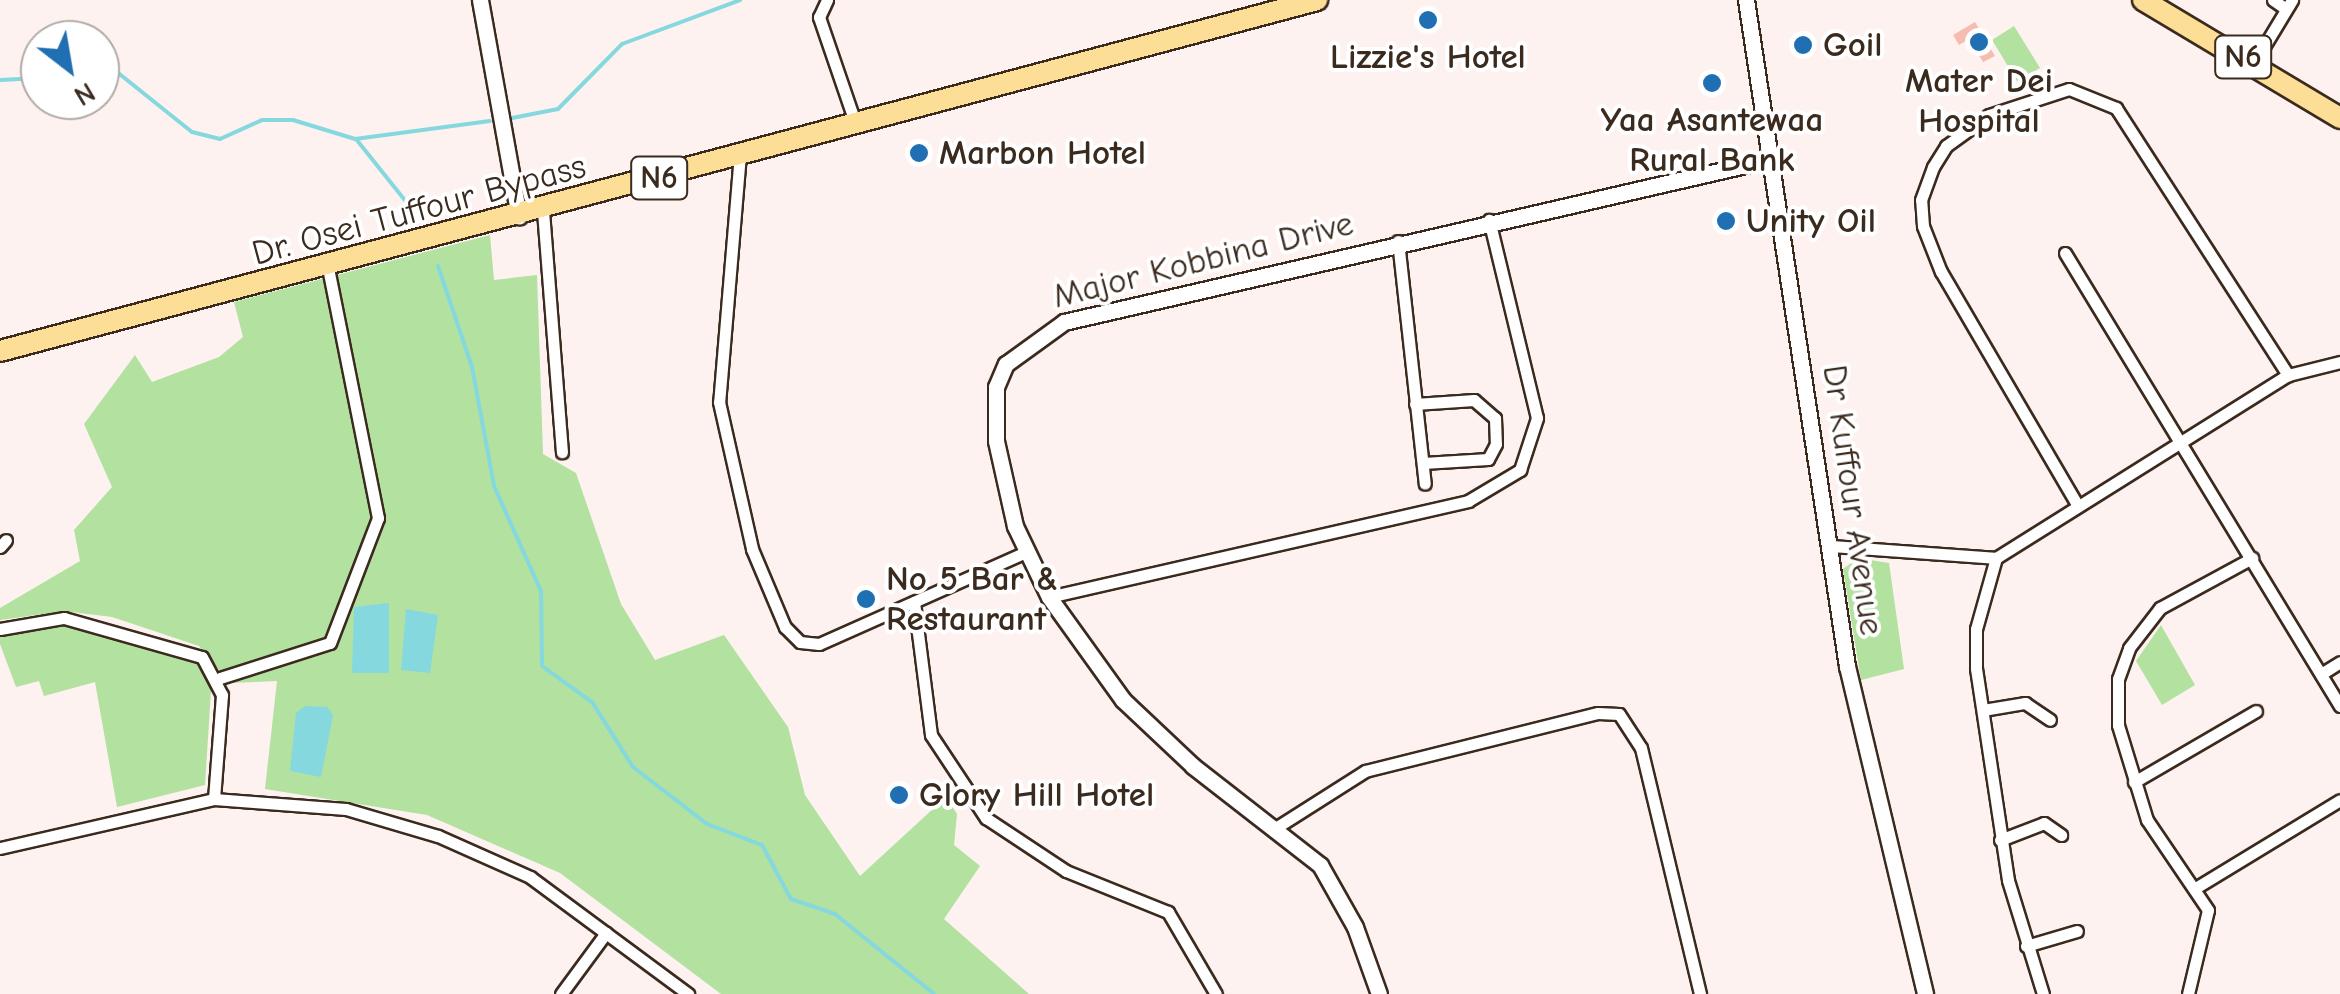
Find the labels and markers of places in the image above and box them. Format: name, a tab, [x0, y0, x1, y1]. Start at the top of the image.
marker: Lizzie's Hotel	[1417, 9, 1439, 31]
place label: Goil	[1823, 24, 1883, 66]
marker: Mater Dei Hospital	[1966, 29, 1992, 55]
marker: Goil	[1792, 34, 1814, 56]
place label: Lizzie's Hotel	[1330, 36, 1526, 78]
place label: Mater Dei Hospital	[1905, 60, 2053, 142]
marker: Yaa Asantewaa Rural Bank	[1701, 72, 1723, 94]
place label: Yaa Asantewaa Rural Bank	[1601, 99, 1823, 181]
place label: Marbon Hotel	[939, 132, 1146, 174]
marker: Marbon Hotel	[908, 142, 930, 164]
place label: Unity Oil	[1746, 200, 1876, 242]
marker: Unity Oil	[1715, 210, 1737, 232]
place label: No 5 Bar & Restaurant	[886, 558, 1058, 640]
marker: No 5 Bar & Restaurant	[855, 588, 877, 610]
place label: Glory Hill Hotel	[919, 774, 1154, 816]
marker: Glory Hill Hotel	[888, 784, 910, 806]

